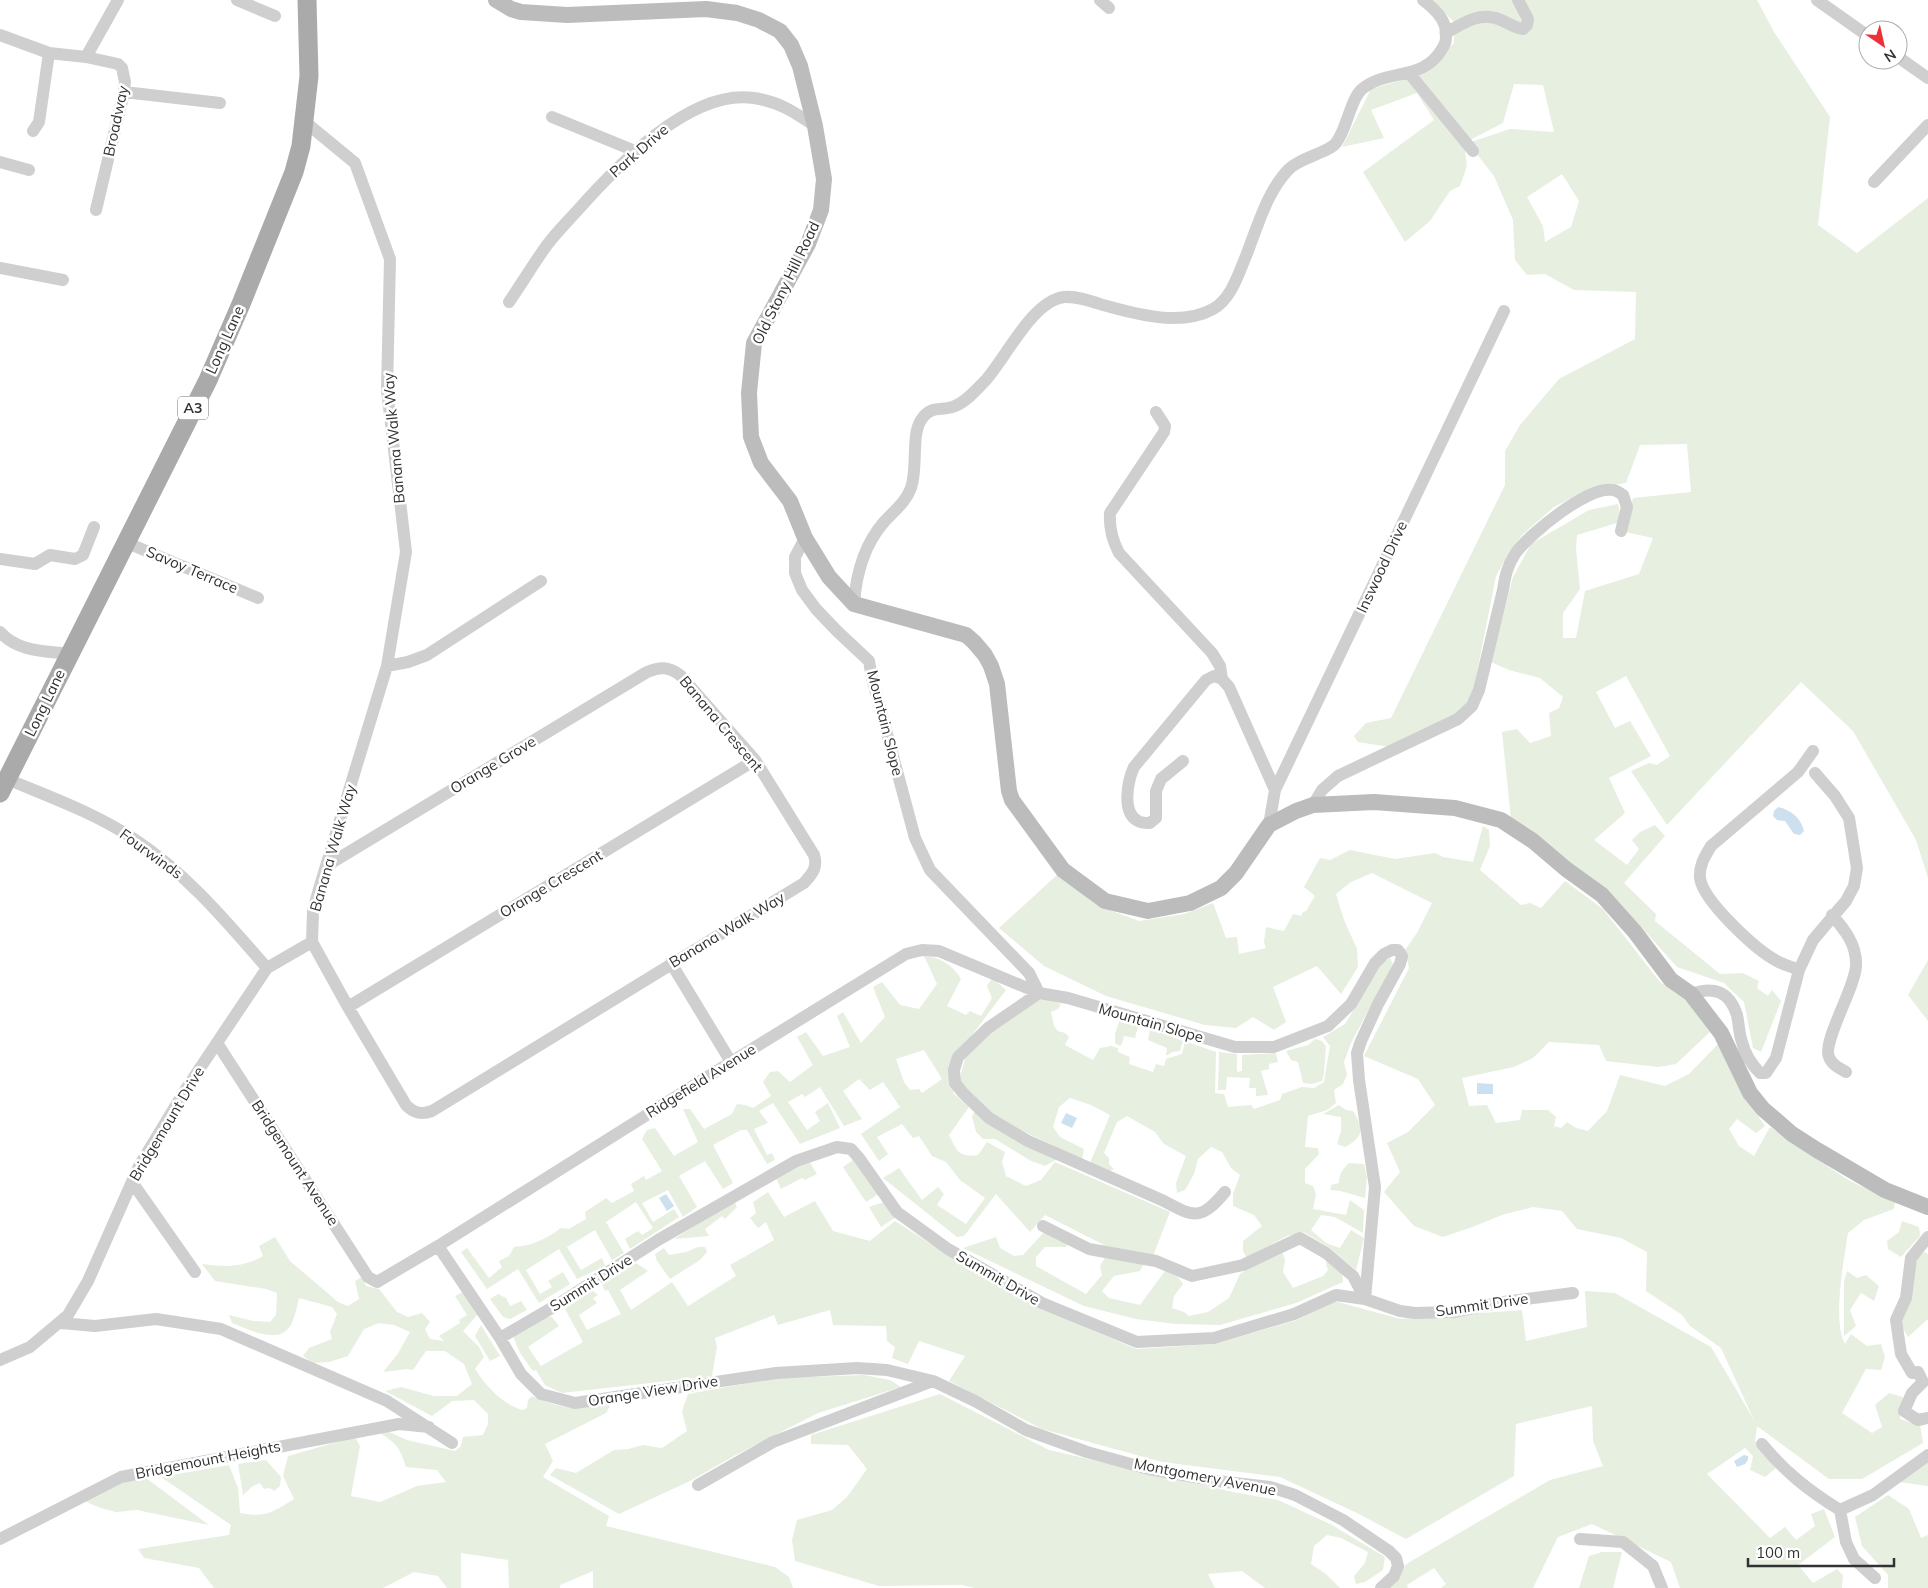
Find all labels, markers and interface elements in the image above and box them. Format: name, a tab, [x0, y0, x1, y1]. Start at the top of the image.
north arrow	[1858, 20, 1908, 70]
text: N	[1881, 45, 1900, 66]
street label: Broadway	[99, 84, 132, 158]
street label: Park Drive	[605, 120, 672, 181]
street label: Old Stony Hill Road	[748, 218, 824, 347]
street label: Long Lane	[201, 303, 248, 377]
street label: Banana Walk Way	[378, 372, 409, 504]
road number: A3	[178, 396, 208, 419]
street label: Inswood Drive	[1352, 518, 1411, 616]
street label: Savoy Terrace	[143, 542, 241, 597]
street label: Long Lane	[20, 666, 69, 740]
street label: Mountain Slope	[863, 668, 908, 778]
street label: Banana Crescent	[676, 672, 767, 776]
street label: Orange Grove	[446, 732, 539, 798]
street label: Banana Walk Way	[305, 782, 360, 914]
street label: Fourwinds	[116, 824, 186, 883]
street label: Orange Crescent	[496, 845, 606, 922]
street label: Banana Walk Way	[666, 888, 788, 972]
street label: Mountain Slope	[1097, 998, 1206, 1047]
street label: Ridgefield Avenue	[642, 1039, 759, 1122]
street label: Bridgemount Drive	[125, 1063, 208, 1184]
street label: Bridgemount Avenue	[248, 1096, 343, 1229]
street label: Summit Drive	[953, 1246, 1043, 1309]
street label: Summit Drive	[546, 1250, 635, 1315]
street label: Summit Drive	[1434, 1289, 1529, 1320]
street label: Orange View Drive	[587, 1371, 719, 1410]
street label: Bridgemount Heights	[134, 1436, 282, 1483]
street label: Montgomery Avenue	[1132, 1453, 1278, 1500]
scale bar	[1748, 1536, 1894, 1568]
text: 100 m	[1756, 1543, 1800, 1562]

